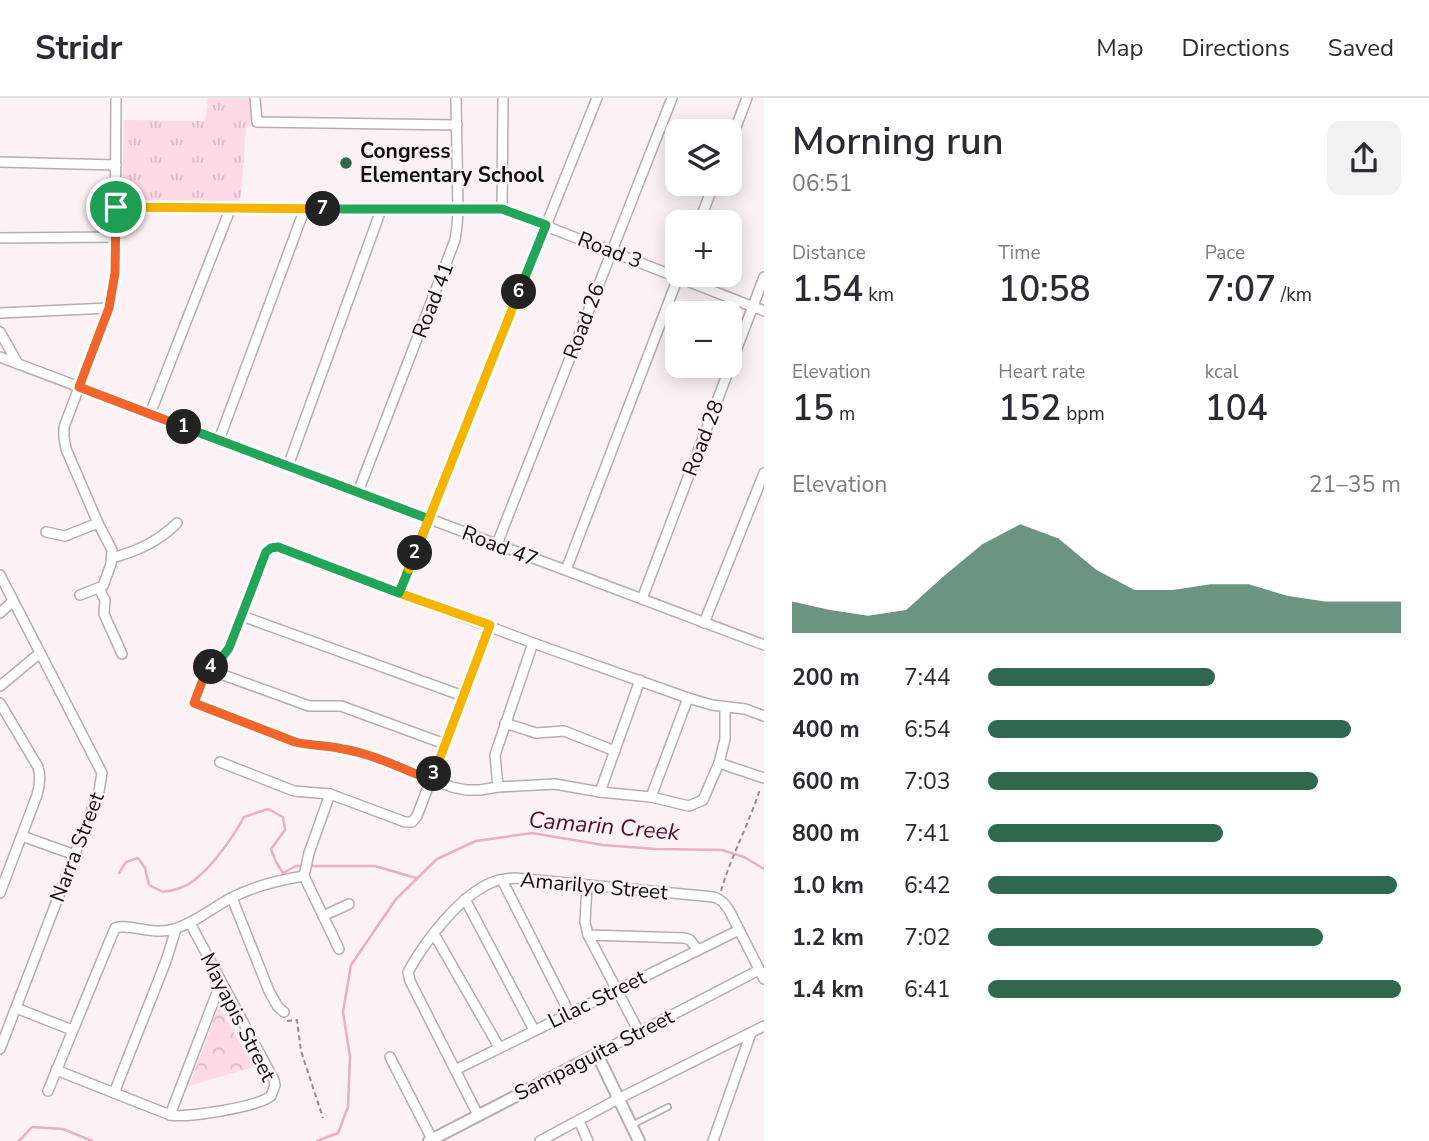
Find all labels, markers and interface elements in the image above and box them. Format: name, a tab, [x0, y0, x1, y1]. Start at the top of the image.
text: Stridr	[35, 26, 122, 71]
text: Map	[1096, 32, 1143, 64]
text: Directions	[1181, 32, 1290, 64]
text: Saved	[1328, 32, 1394, 64]
text: Morning run	[792, 116, 1004, 167]
map controls	[665, 119, 742, 378]
button: layers	[665, 119, 742, 196]
button: share	[1327, 121, 1401, 195]
place label: Congress Elementary School	[360, 137, 544, 189]
marker: Congress Elementary School	[338, 155, 354, 171]
text: 06:51	[792, 168, 852, 199]
pin	[86, 177, 146, 237]
icon: arrive	[97, 188, 135, 226]
pin: 7	[306, 192, 340, 226]
text: 7	[317, 195, 328, 221]
button: +	[665, 210, 742, 287]
street label: Road 3	[574, 225, 646, 275]
text: Distance	[792, 240, 866, 266]
text: Time	[998, 240, 1041, 266]
text: Pace	[1205, 240, 1245, 266]
street label: Road 41	[406, 258, 460, 342]
text: 1.54	[792, 266, 863, 313]
text: 10:58	[998, 266, 1091, 313]
text: 7:07	[1205, 266, 1276, 313]
pin: 6	[502, 274, 536, 310]
text: 6	[513, 278, 524, 304]
street label: Road 26	[557, 279, 611, 363]
text: km	[863, 282, 894, 308]
text: /km	[1276, 282, 1312, 308]
button: −	[665, 301, 742, 378]
text: Elevation	[792, 359, 871, 385]
text: Heart rate	[998, 359, 1085, 385]
text: kcal	[1205, 359, 1238, 385]
text: 15	[792, 385, 834, 432]
text: 152	[998, 385, 1061, 432]
text: 104	[1205, 385, 1268, 432]
street label: Road 28	[676, 396, 730, 480]
text: m	[834, 401, 855, 427]
text: bpm	[1061, 401, 1105, 427]
pin: 1	[166, 410, 202, 444]
text: 1	[178, 413, 189, 439]
text: Elevation	[792, 469, 887, 500]
text: 21–35 m	[1309, 469, 1401, 500]
street label: Road 47	[458, 519, 542, 573]
pin: 2	[398, 536, 432, 570]
text: 2	[409, 539, 420, 565]
pin: 4	[194, 650, 228, 684]
text: 4	[205, 653, 216, 679]
text: 200 m	[792, 662, 860, 693]
text: 7:44	[904, 662, 951, 693]
text: 400 m	[792, 714, 860, 745]
text: 6:54	[904, 714, 951, 745]
pin: 3	[416, 756, 452, 792]
text: 3	[428, 760, 439, 786]
text: 600 m	[792, 766, 860, 797]
text: 7:03	[904, 766, 951, 797]
street label: Narra Street	[43, 788, 111, 906]
water label: Camarin Creek	[527, 804, 681, 848]
text: 800 m	[792, 818, 860, 849]
text: 7:41	[904, 818, 951, 849]
street label: Amarilyo Street	[519, 866, 669, 906]
text: 1.0 km	[792, 870, 864, 901]
text: 6:42	[904, 870, 951, 901]
text: 1.2 km	[792, 922, 864, 953]
text: 7:02	[904, 922, 951, 953]
street label: Mayapis Street	[194, 948, 283, 1087]
street label: Lilac Street	[543, 963, 651, 1035]
text: 1.4 km	[792, 974, 864, 1005]
text: 6:41	[904, 974, 951, 1005]
street label: Sampaguita Street	[509, 1002, 679, 1107]

